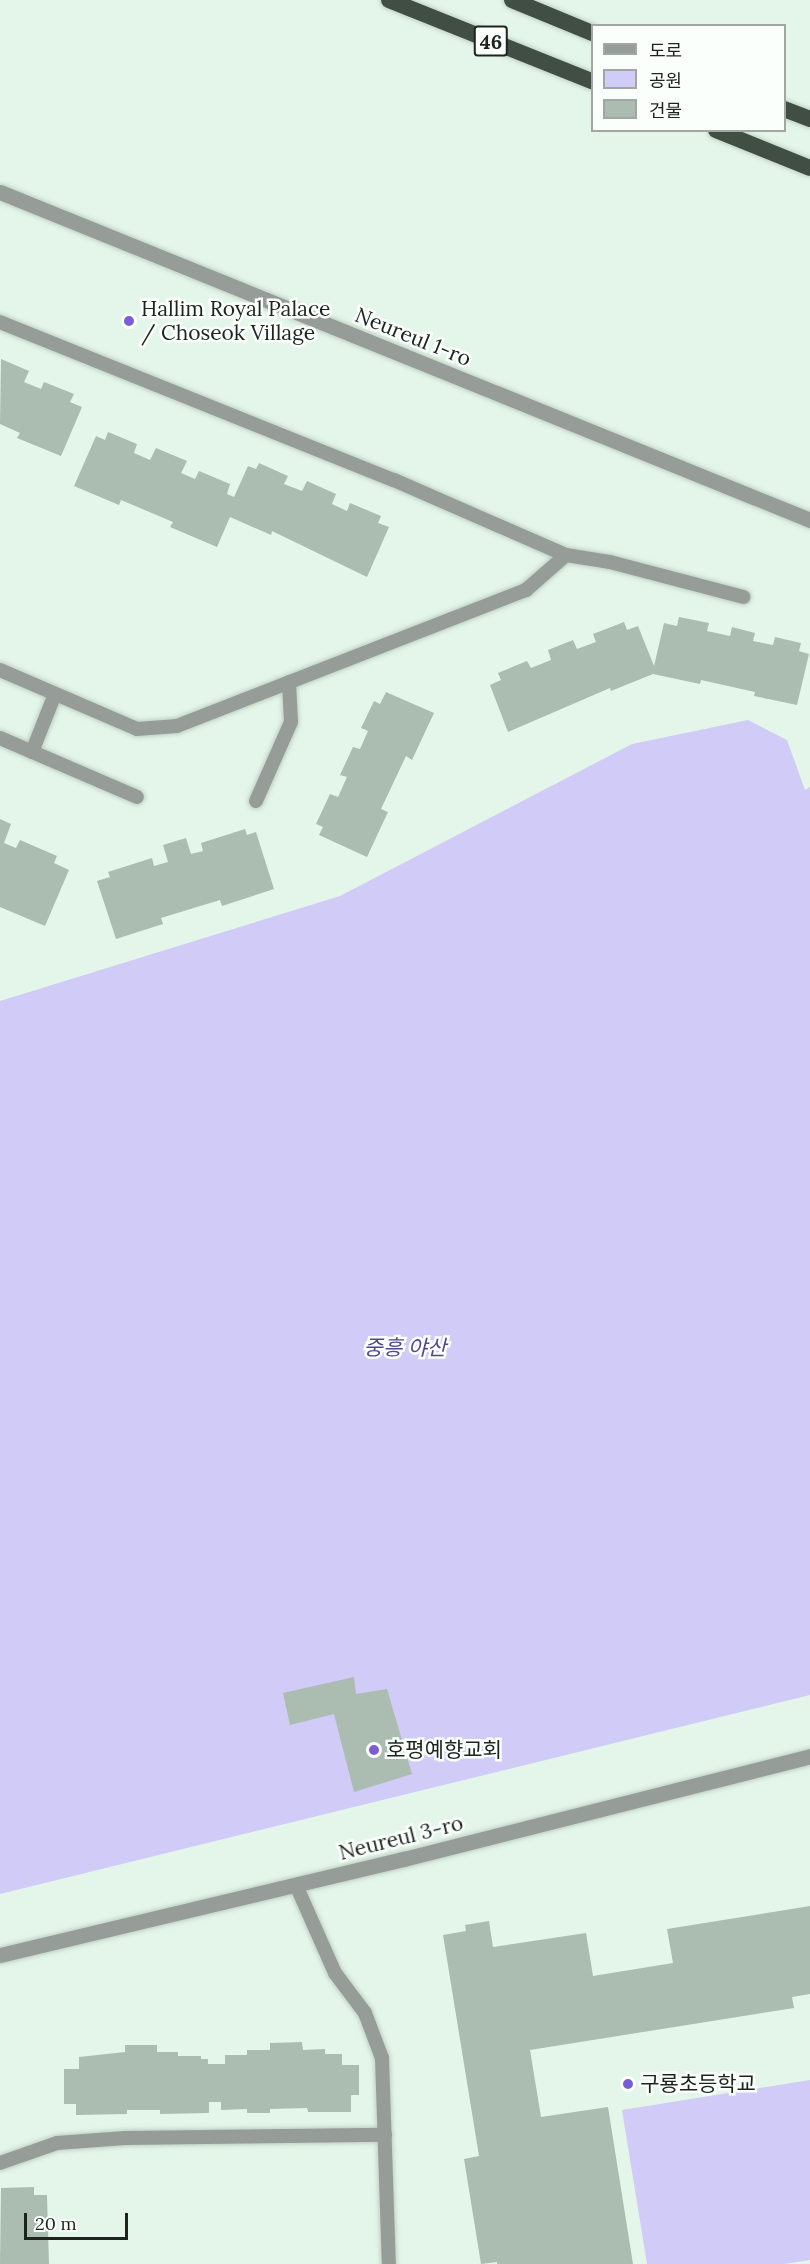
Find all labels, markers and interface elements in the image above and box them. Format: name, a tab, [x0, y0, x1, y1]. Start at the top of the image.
road number: 46	[473, 24, 509, 58]
legend	[591, 24, 786, 132]
text: 도로	[649, 39, 682, 62]
text: 공원	[649, 69, 682, 92]
text: 건물	[649, 99, 682, 122]
place label: Hallim Royal Palace / Choseok Village	[141, 296, 330, 346]
street label: Neureul 1-ro	[351, 302, 475, 372]
marker: Hallim Royal Palace / Choseok Village	[122, 314, 136, 328]
park label: 중흥 야산	[364, 1335, 446, 1361]
place label: 호평예향교회	[386, 1737, 502, 1763]
marker: 호평예향교회	[367, 1743, 381, 1757]
street label: Neureul 3-ro	[336, 1810, 466, 1866]
place label: 구룡초등학교	[640, 2071, 756, 2097]
marker: 구룡초등학교	[621, 2077, 635, 2091]
scale bar	[27, 2201, 130, 2239]
text: 20 m	[35, 2212, 77, 2235]

